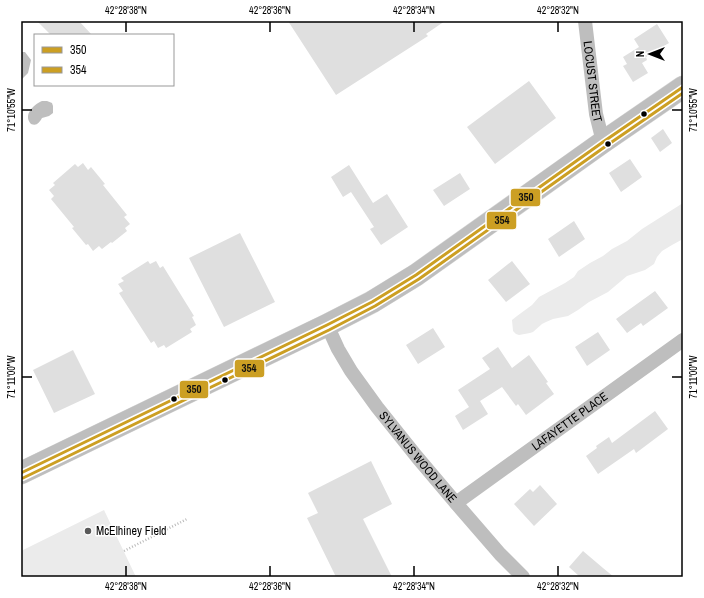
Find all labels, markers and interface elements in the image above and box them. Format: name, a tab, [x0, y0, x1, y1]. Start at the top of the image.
text: 42°28'38"N	[105, 4, 147, 17]
text: 42°28'36"N	[249, 4, 291, 17]
text: 42°28'34"N	[393, 4, 435, 17]
text: 42°28'32"N	[537, 4, 579, 17]
legend	[34, 34, 174, 86]
north arrow	[630, 34, 670, 74]
street label: LOCUST STREET	[579, 40, 606, 124]
text: 350	[70, 42, 86, 58]
text: N	[633, 51, 647, 57]
text: 354	[70, 62, 87, 78]
text: 71°10'55"W	[5, 88, 18, 132]
text: 71°10'55"W	[687, 88, 700, 132]
unlabelled marker	[639, 109, 649, 119]
unlabelled marker	[603, 139, 613, 149]
line badge: 350	[510, 188, 541, 207]
text: 350	[518, 190, 534, 204]
line badge: 354	[486, 211, 517, 230]
text: 354	[494, 213, 510, 227]
text: 71°11'00"W	[5, 355, 18, 398]
text: 71°11'00"W	[687, 355, 700, 398]
line badge: 354	[234, 359, 265, 378]
text: 354	[241, 361, 257, 375]
unlabelled marker	[220, 375, 230, 385]
line badge: 350	[179, 380, 209, 399]
text: 350	[186, 382, 202, 396]
street label: LAFAYETTE PLACE	[528, 389, 611, 454]
unlabelled marker	[169, 394, 179, 404]
street label: SYLVANUS WOOD LANE	[375, 408, 460, 506]
place label: McElhiney Field	[96, 523, 167, 539]
marker: McElhiney Field	[83, 526, 93, 536]
text: 42°28'38"N	[105, 580, 147, 593]
text: 42°28'36"N	[249, 580, 291, 593]
text: 42°28'34"N	[393, 580, 435, 593]
text: 42°28'32"N	[537, 580, 579, 593]

